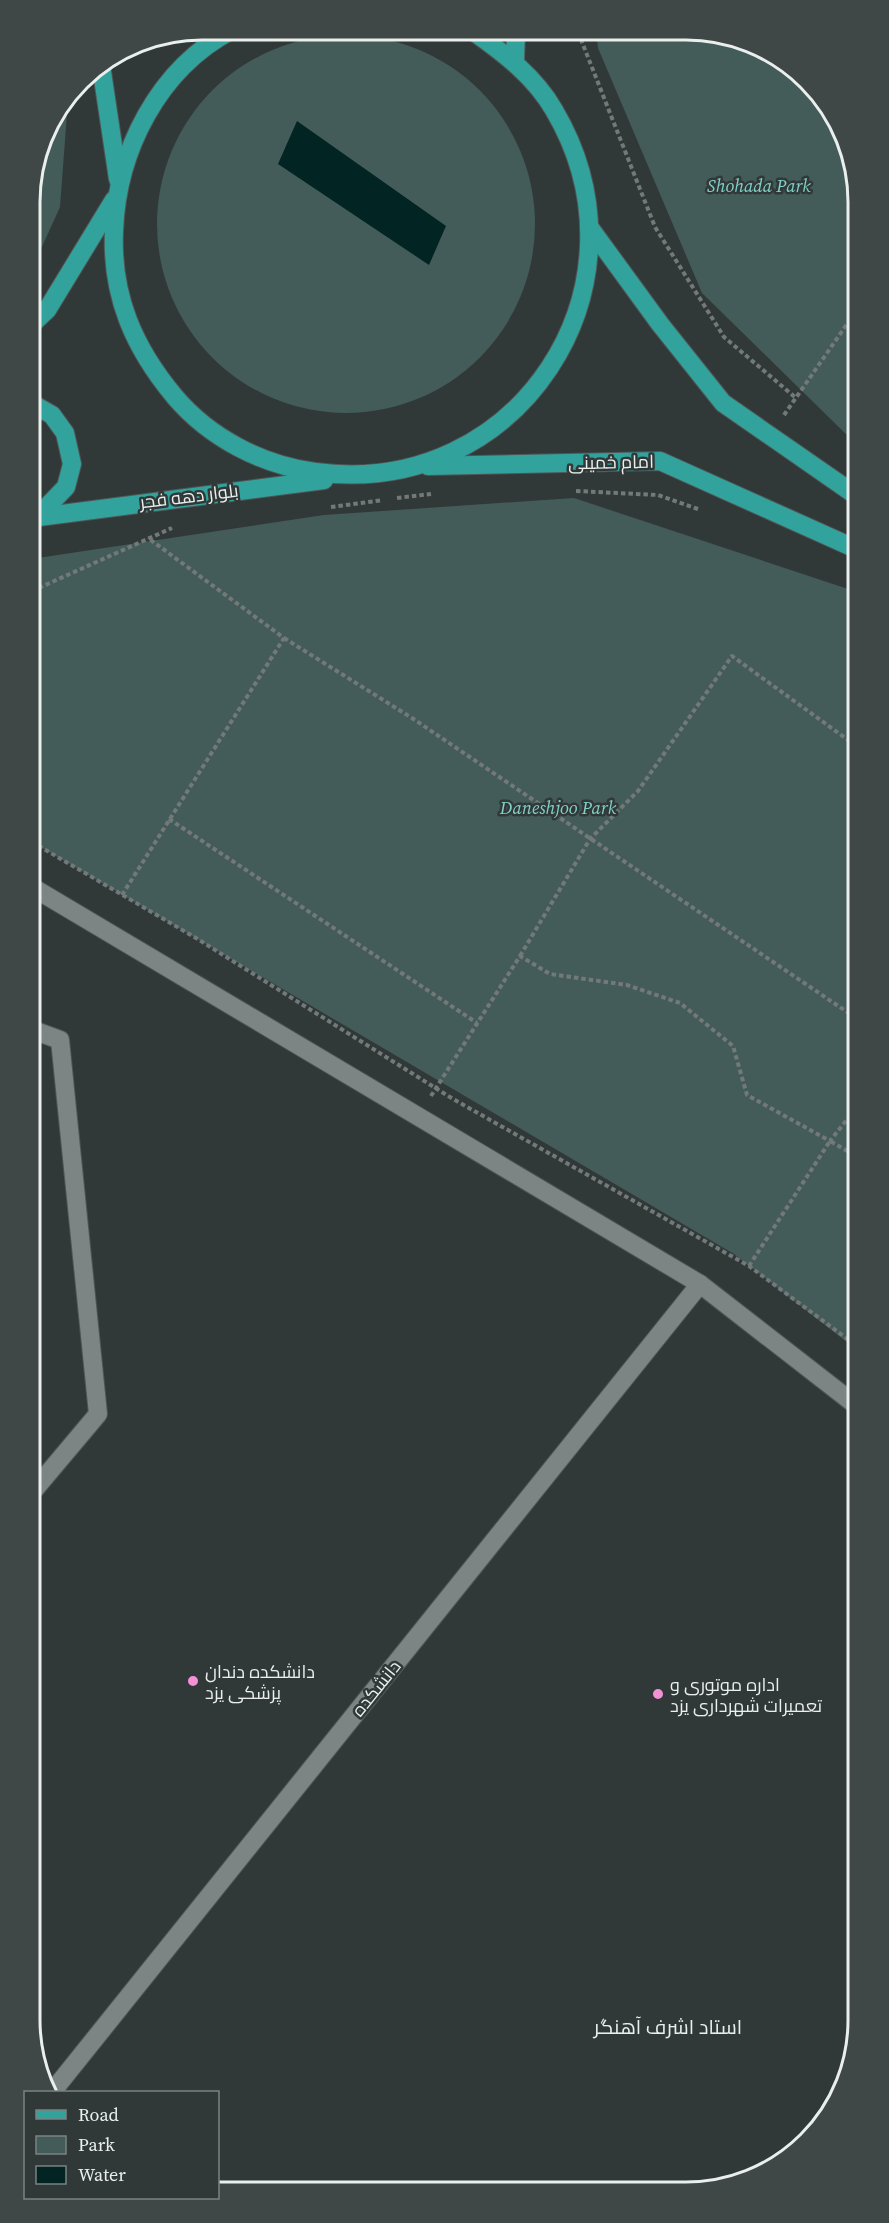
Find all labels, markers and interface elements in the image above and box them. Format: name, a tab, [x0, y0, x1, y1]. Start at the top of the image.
park label: Shohada Park	[707, 173, 811, 198]
street label: امام خمینی	[568, 449, 654, 475]
street label: بلوار دهه فجر	[137, 478, 240, 515]
park label: Daneshjoo Park	[499, 795, 617, 820]
street label: دانشکده	[346, 1655, 406, 1721]
place label: دانشکده دندان پزشکی یزد	[205, 1659, 315, 1705]
place label: اداره موتوری و تعمیرات شهرداری یزد	[670, 1672, 822, 1718]
marker: دانشکده دندان پزشکی یزد	[186, 1674, 200, 1688]
marker: اداره موتوری و تعمیرات شهرداری یزد	[651, 1687, 665, 1701]
district label: استاد اشرف آهنگر	[593, 2013, 742, 2041]
legend	[24, 2091, 219, 2199]
text: Road	[78, 2102, 119, 2127]
text: Park	[78, 2132, 115, 2157]
text: Water	[78, 2162, 126, 2187]

